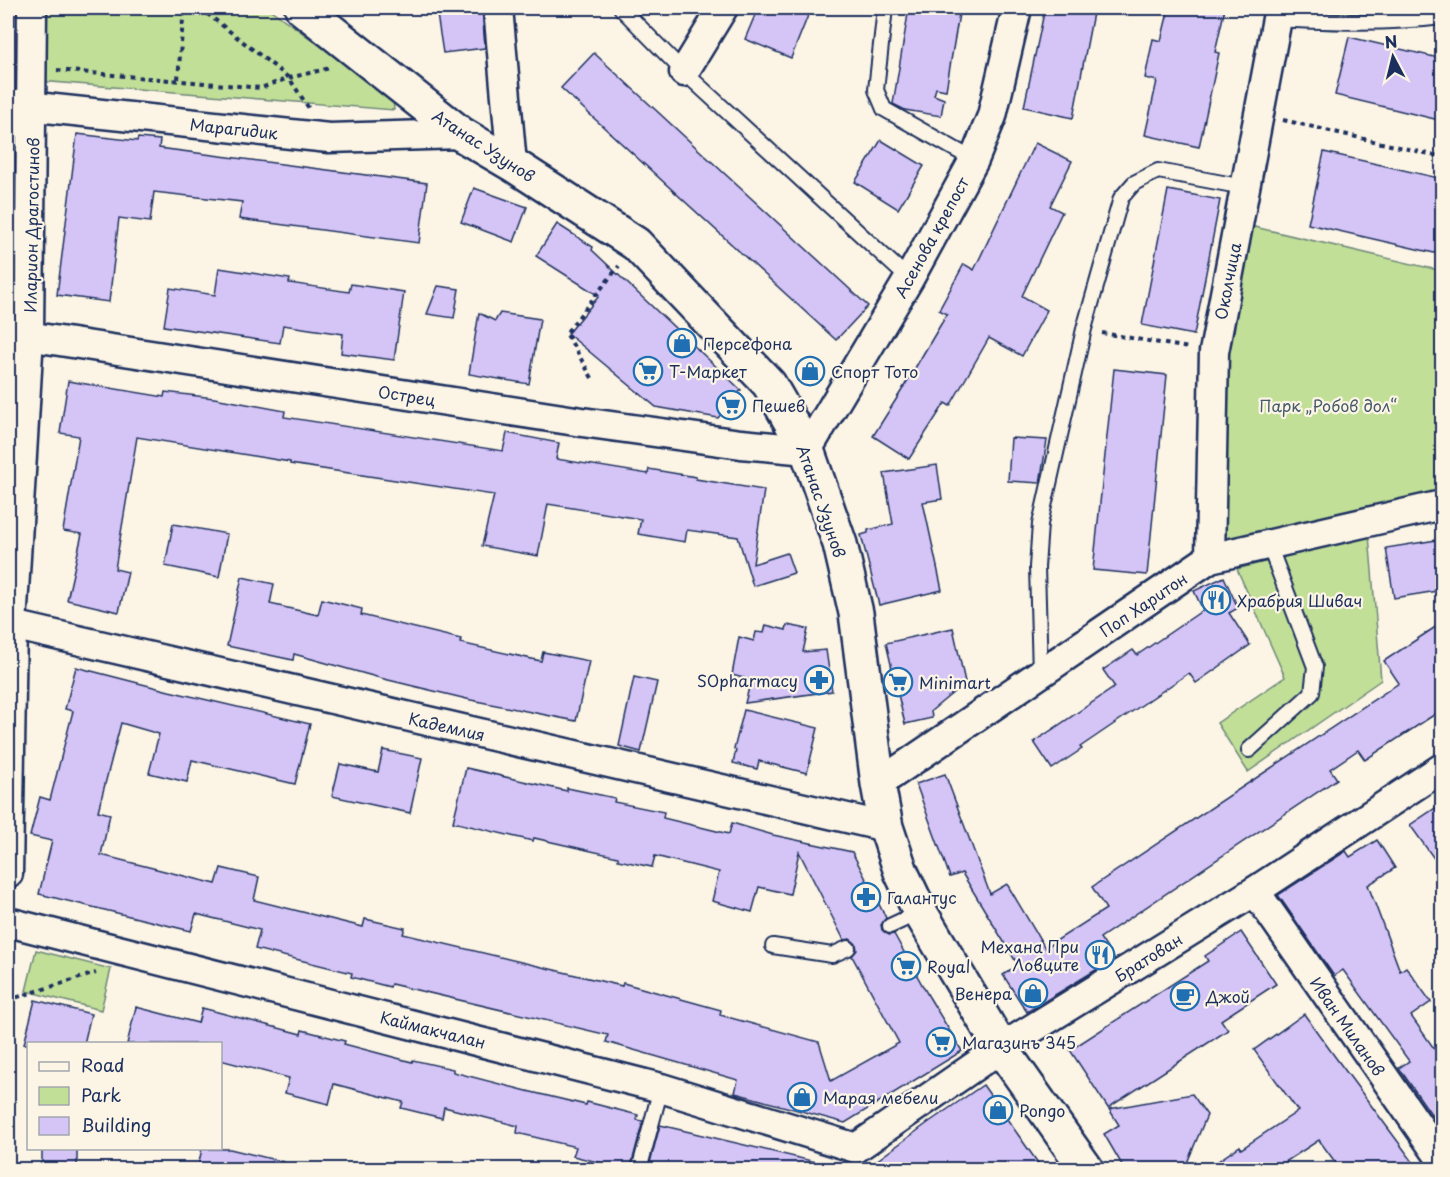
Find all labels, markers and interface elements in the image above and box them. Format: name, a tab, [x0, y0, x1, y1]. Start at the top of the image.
north arrow	[1363, 27, 1423, 87]
text: N	[1383, 28, 1399, 54]
street label: Атанас Узунов	[428, 103, 540, 187]
street label: Марагидик	[189, 111, 280, 145]
street label: Иларион Драгостинов	[17, 137, 45, 313]
street label: Асенова крепост	[888, 172, 974, 302]
street label: Околчица	[1208, 240, 1246, 322]
shop icon: Персефона	[666, 327, 698, 359]
place label: Персефона	[703, 331, 792, 355]
supermarket icon: Т-Маркет	[632, 355, 664, 387]
shop icon: Спорт Тото	[794, 355, 826, 387]
place label: Т-Маркет	[669, 359, 747, 383]
place label: Спорт Тото	[831, 359, 918, 383]
street label: Острец	[377, 379, 437, 411]
supermarket icon: Пешев	[715, 389, 747, 421]
place label: Пешев	[752, 393, 805, 417]
park label: Парк „Робов дол“	[1259, 393, 1397, 417]
street label: Атанас Узунов	[791, 441, 853, 561]
street label: Поп Харитон	[1094, 566, 1192, 642]
restaurant icon: Храбрия Шивач	[1200, 584, 1232, 616]
place label: Храбрия Шивач	[1237, 588, 1362, 612]
pharmacy icon: SOpharmacy	[803, 664, 835, 696]
supermarket icon: Minimart	[882, 666, 914, 698]
place label: SOpharmacy	[697, 668, 798, 692]
place label: Minimart	[919, 670, 991, 694]
street label: Кадемлия	[406, 706, 488, 746]
pharmacy icon: Галантус	[850, 881, 882, 913]
place label: Галантус	[887, 885, 957, 909]
street label: Братован	[1109, 927, 1187, 987]
place label: Механа При Ловците	[981, 934, 1079, 976]
restaurant icon: Механа При Ловците	[1084, 939, 1116, 971]
supermarket icon: Royal	[890, 950, 922, 982]
place label: Royal	[927, 954, 970, 978]
street label: Иван Миланов	[1305, 971, 1391, 1081]
shop icon: Венера	[1017, 977, 1049, 1009]
cafe icon: Джой	[1169, 980, 1201, 1012]
place label: Венера	[954, 981, 1012, 1005]
place label: Джой	[1205, 984, 1250, 1008]
street label: Каймакчалан	[378, 1004, 488, 1054]
supermarket icon: Магазинъ 345	[925, 1026, 957, 1058]
place label: Магазинъ 345	[962, 1030, 1076, 1054]
legend	[27, 1042, 222, 1150]
text: Road	[81, 1051, 125, 1078]
text: Park	[81, 1081, 121, 1108]
shop icon: Марая мебели	[786, 1081, 818, 1113]
place label: Марая мебели	[823, 1085, 938, 1109]
shop icon: Pongo	[982, 1094, 1014, 1126]
place label: Pongo	[1019, 1098, 1065, 1122]
text: Building	[81, 1111, 151, 1138]

